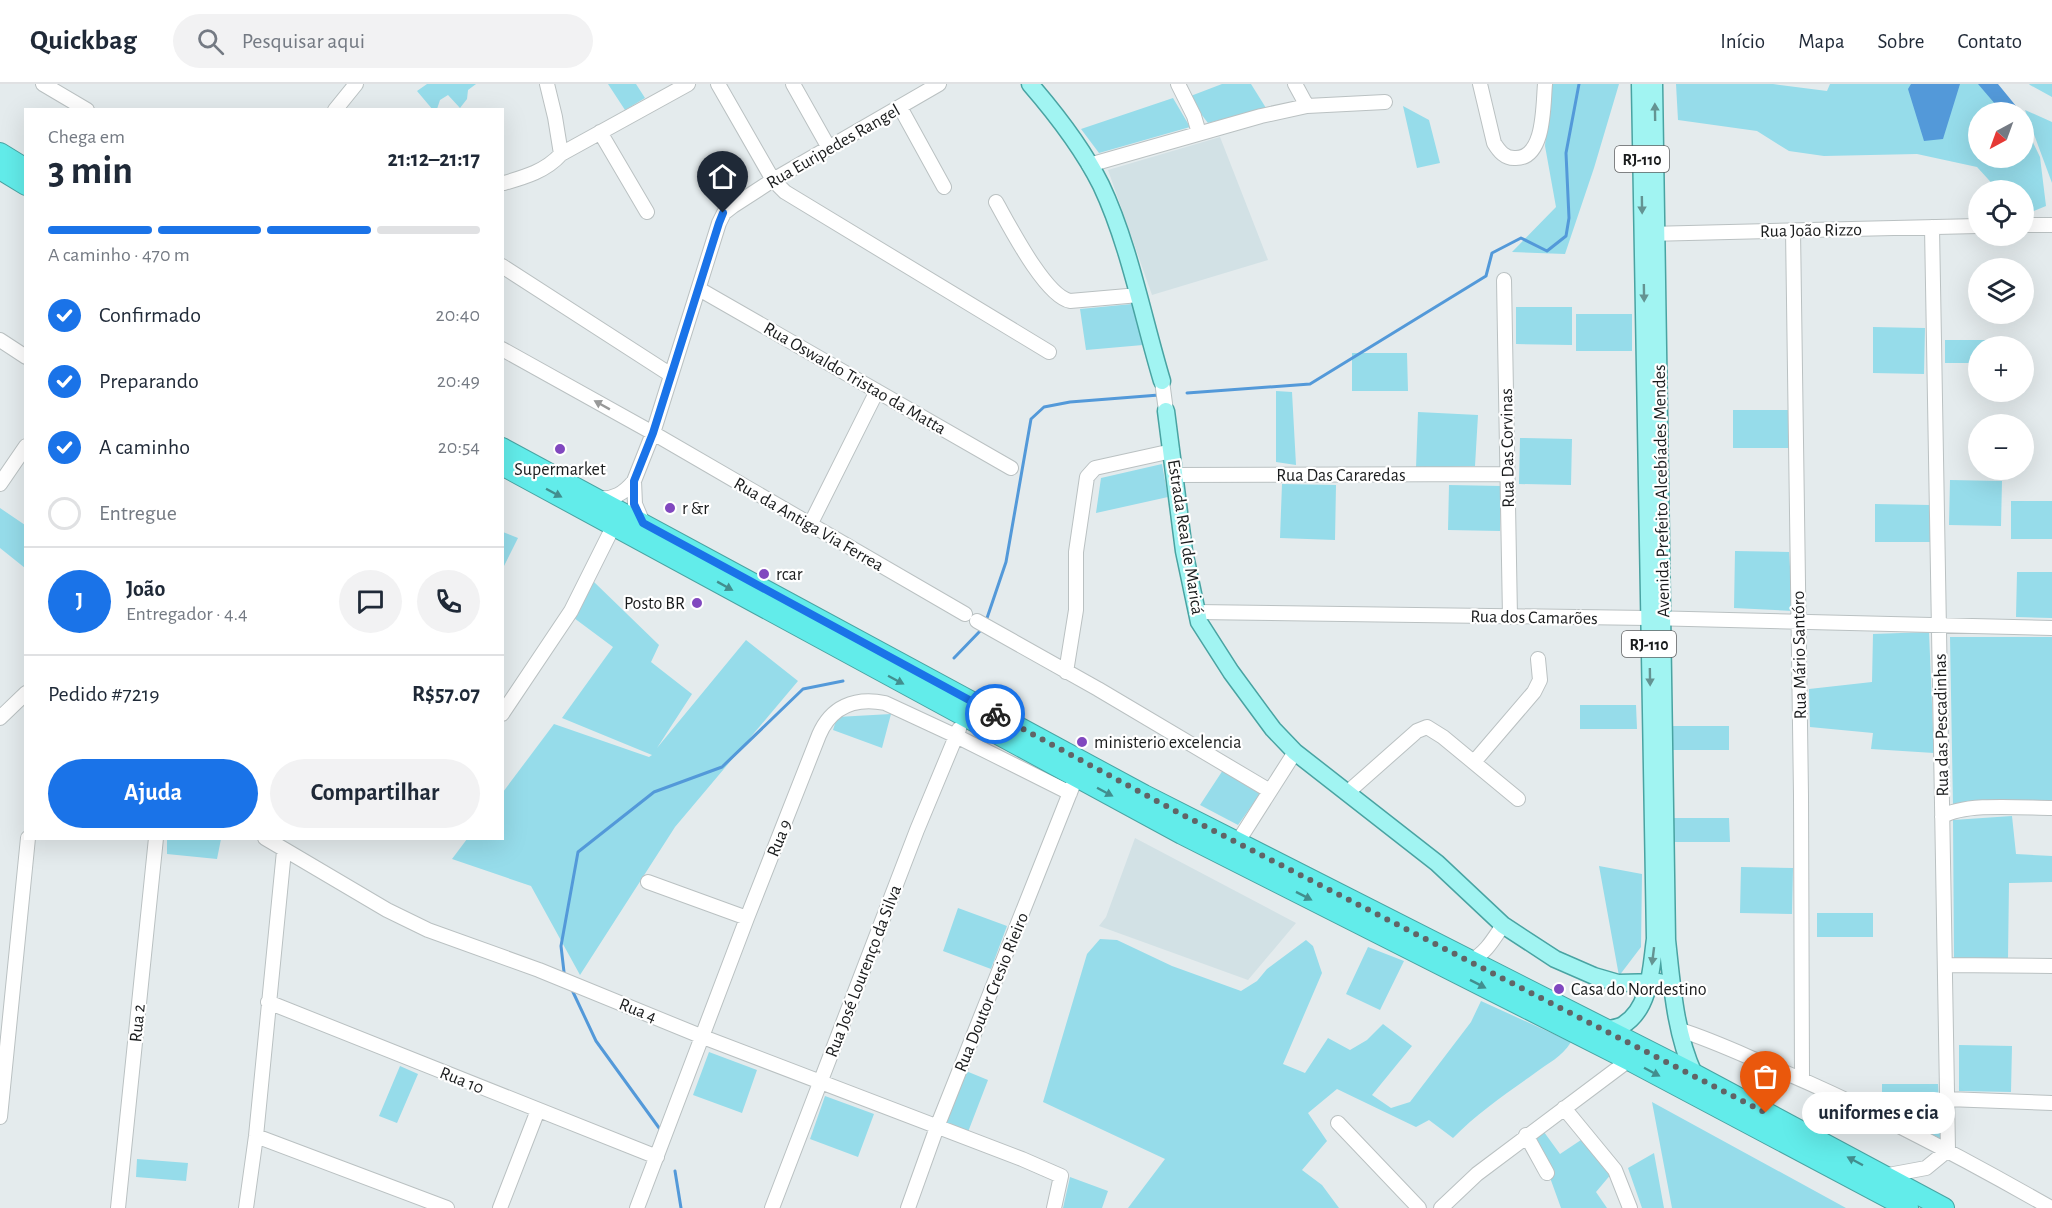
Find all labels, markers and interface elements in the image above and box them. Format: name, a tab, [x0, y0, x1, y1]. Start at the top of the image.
search box	[173, 14, 593, 68]
icon: search	[194, 25, 227, 58]
text: Quickbag	[30, 27, 137, 55]
text: Pesquisar aqui	[242, 30, 365, 52]
text: Início	[1720, 31, 1765, 52]
text: Mapa	[1798, 31, 1845, 52]
text: Sobre	[1878, 31, 1924, 52]
text: Contato	[1957, 31, 2022, 52]
street label: Rua Euripedes Rangel	[764, 101, 903, 192]
north arrow	[1968, 102, 2034, 168]
map controls	[1968, 102, 2034, 480]
one-way arrow	[1650, 103, 1659, 122]
text: Chega em	[48, 127, 125, 147]
road number: RJ-110	[1615, 146, 1669, 172]
text: 21:12–21:17	[388, 148, 480, 170]
pin	[697, 151, 748, 213]
text: 3 min	[48, 152, 133, 191]
icon: home	[706, 160, 739, 193]
button: locate	[1968, 180, 2034, 246]
one-way arrow	[1638, 196, 1647, 215]
street label: Rua João Rizzo	[1760, 221, 1862, 241]
text: A caminho · 470 m	[48, 245, 190, 265]
button: layers	[1968, 258, 2034, 324]
one-way arrow	[1639, 284, 1649, 303]
icon: check	[48, 299, 81, 332]
text: Confirmado	[99, 304, 201, 326]
text: 20:40	[436, 305, 480, 325]
street label: Rua Oswaldo Tristao da Matta	[760, 319, 949, 438]
button: +	[1968, 336, 2034, 402]
street label: Avenida Prefeito Alcebíades Mendes	[1651, 364, 1673, 618]
icon: check	[48, 365, 81, 398]
text: Preparando	[99, 370, 199, 392]
text: 20:49	[437, 371, 480, 391]
street label: Rua Das Corvinas	[1498, 388, 1518, 508]
one-way arrow	[593, 400, 610, 410]
button: −	[1968, 414, 2034, 480]
icon: check	[48, 431, 81, 464]
text: A caminho	[99, 436, 190, 458]
text: 20:54	[438, 437, 480, 457]
marker: Supermarket	[553, 442, 567, 456]
street label: Estrada Real de Maricá	[1164, 458, 1206, 616]
place label: Supermarket	[514, 461, 606, 479]
street label: Rua Das Cararedas	[1276, 467, 1406, 485]
street label: Rua da Antiga Via Ferrea	[731, 475, 886, 575]
one-way arrow	[546, 488, 563, 498]
place label: r &r	[682, 500, 709, 518]
marker: r &r	[663, 501, 677, 515]
text: Entregue	[99, 502, 177, 524]
place label: rcar	[776, 566, 803, 584]
marker: rcar	[757, 567, 771, 581]
button: chat	[339, 570, 402, 633]
button: phone	[417, 570, 480, 633]
text: João	[126, 578, 165, 600]
one-way arrow	[717, 581, 733, 592]
text: J	[76, 590, 83, 612]
street label: Rua Mário Santóro	[1790, 590, 1810, 719]
place label: Posto BR	[624, 595, 685, 613]
marker: Posto BR	[690, 596, 704, 610]
text: Entregador · 4.4	[126, 604, 248, 624]
street label: Rua dos Camarões	[1470, 608, 1598, 628]
road number: RJ-110	[1622, 631, 1676, 657]
street label: Rua das Pescadinhas	[1932, 653, 1952, 797]
one-way arrow	[1645, 668, 1654, 687]
one-way arrow	[888, 675, 905, 685]
text: Pedido #7219	[48, 683, 160, 705]
text: R$57.07	[412, 683, 480, 705]
courier	[965, 684, 1025, 744]
icon: bike	[979, 698, 1012, 731]
place label: ministerio excelencia	[1094, 734, 1242, 752]
marker: ministerio excelencia	[1075, 735, 1089, 749]
button: Ajuda	[48, 759, 258, 828]
button: Compartilhar	[270, 759, 480, 828]
one-way arrow	[1097, 787, 1114, 797]
street label: Rua 9	[764, 817, 795, 860]
street label: Rua José Lourenço da Silva	[823, 883, 905, 1060]
one-way arrow	[1296, 891, 1313, 901]
street label: Rua Doutor Cresio Rieiro	[952, 910, 1032, 1075]
one-way arrow	[1648, 947, 1657, 966]
one-way arrow	[1470, 979, 1487, 988]
place label: Casa do Nordestino	[1571, 981, 1707, 999]
marker: Casa do Nordestino	[1552, 982, 1566, 996]
street label: Rua 4	[616, 995, 659, 1027]
street label: Rua 2	[127, 1003, 149, 1043]
pin	[1740, 1051, 1791, 1113]
icon: bag	[1749, 1060, 1782, 1093]
street label: Rua 10	[437, 1064, 486, 1098]
one-way arrow	[1644, 1067, 1661, 1077]
callout: uniformes e cia	[1802, 1092, 1955, 1134]
text: uniformes e cia	[1818, 1103, 1939, 1123]
one-way arrow	[1846, 1156, 1863, 1166]

